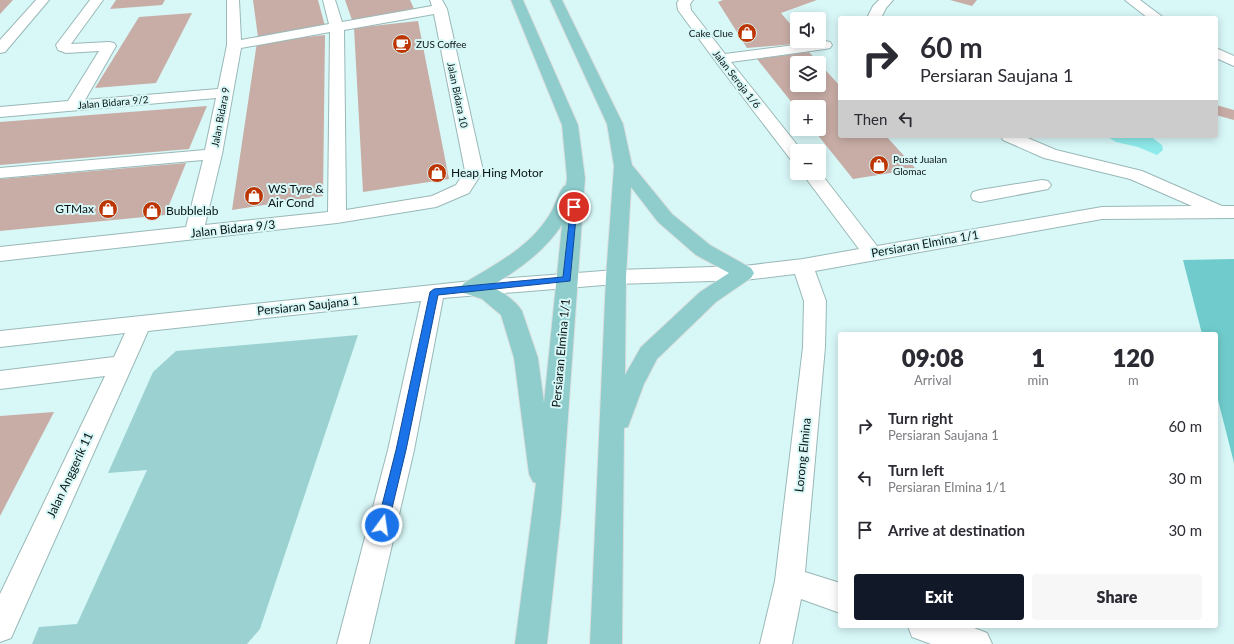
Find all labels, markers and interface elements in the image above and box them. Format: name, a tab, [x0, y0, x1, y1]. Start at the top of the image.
map controls	[790, 12, 826, 180]
button: sound	[790, 12, 826, 48]
shop icon: Cake Clue	[736, 22, 758, 44]
place label: Cake Clue	[689, 27, 733, 39]
text: 60 m	[920, 30, 983, 64]
icon: right	[854, 32, 906, 84]
cafe icon: ZUS Coffee	[391, 33, 413, 55]
place label: ZUS Coffee	[416, 38, 467, 50]
street label: Jalan Seroja 1/6	[711, 48, 763, 111]
button: layers	[790, 56, 826, 92]
street label: Jalan Bidara 10	[445, 61, 471, 129]
text: Persiaran Saujana 1	[920, 64, 1073, 86]
street label: Jalan Bidara 9	[208, 86, 232, 148]
street label: Jalan Bidara 9/2	[77, 93, 149, 111]
button: +	[790, 100, 826, 136]
icon: left	[895, 108, 917, 130]
text: Then	[854, 110, 887, 128]
button: −	[790, 144, 826, 180]
place label: Pusat Jualan Glomac	[893, 153, 947, 177]
shop icon: Pusat Jualan Glomac	[868, 154, 890, 176]
shop icon: Heap Hing Motor	[426, 162, 448, 184]
place label: Heap Hing Motor	[451, 165, 544, 180]
place label: WS Tyre & Air Cond	[268, 181, 324, 210]
shop icon: WS Tyre & Air Cond	[243, 185, 265, 207]
pin	[557, 190, 591, 224]
icon: arrive	[563, 196, 585, 218]
shop icon: GTMax	[97, 198, 119, 220]
shop icon: Bubblelab	[141, 200, 163, 222]
place label: GTMax	[55, 201, 94, 216]
place label: Bubblelab	[166, 203, 219, 218]
street label: Jalan Bidara 9/3	[190, 217, 276, 240]
street label: Persiaran Elmina 1/1	[870, 227, 980, 260]
street label: Persiaran Saujana 1	[256, 293, 360, 318]
street label: Persiaran Elmina 1/1	[548, 298, 573, 408]
text: 09:08	[902, 343, 964, 372]
text: 1	[1031, 343, 1045, 372]
text: 120	[1112, 343, 1154, 372]
text: Arrival	[914, 372, 952, 388]
text: min	[1028, 372, 1049, 388]
text: m	[1128, 372, 1139, 388]
text: Turn right	[888, 409, 953, 427]
icon: right	[854, 415, 876, 437]
street label: Lorong Elmina	[791, 417, 814, 493]
text: 60 m	[1168, 417, 1202, 435]
text: Persiaran Saujana 1	[888, 427, 999, 443]
street label: Jalan Anggerik 11	[43, 430, 96, 520]
text: Turn left	[888, 461, 944, 479]
icon: left	[854, 467, 876, 489]
text: 30 m	[1168, 469, 1202, 487]
text: Persiaran Elmina 1/1	[888, 479, 1006, 495]
position arrow	[361, 504, 403, 546]
icon: arrive	[854, 519, 876, 541]
text: Arrive at destination	[888, 521, 1025, 539]
text: 30 m	[1168, 521, 1202, 539]
button: Exit	[854, 574, 1024, 620]
button: Share	[1032, 574, 1202, 620]

